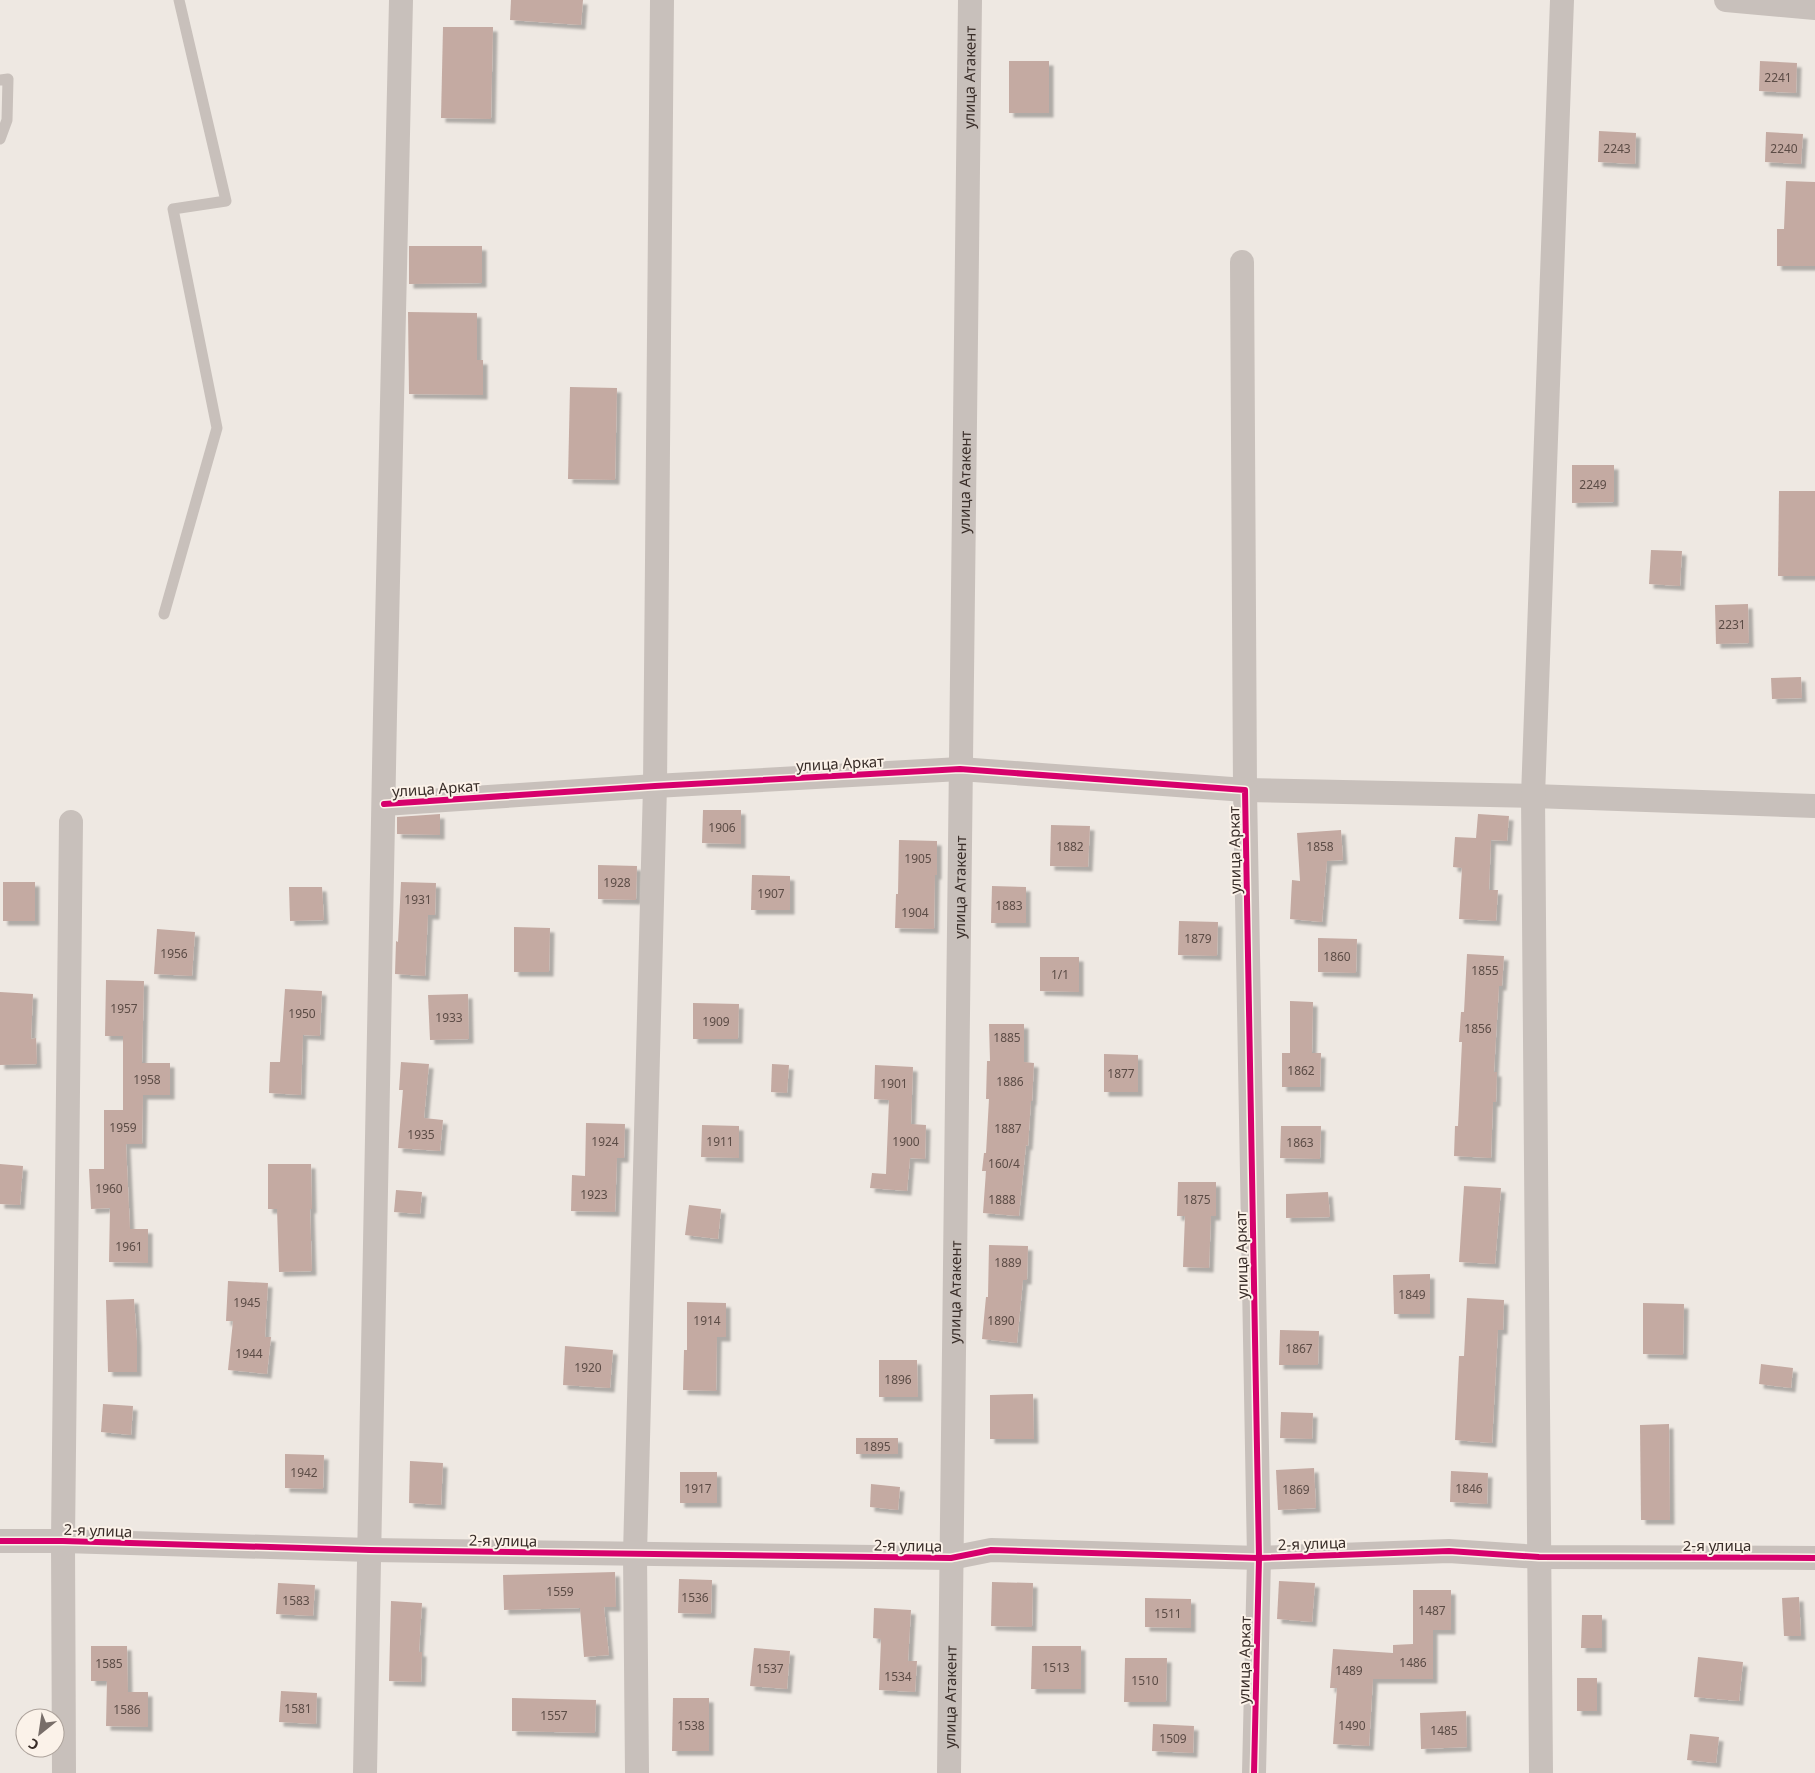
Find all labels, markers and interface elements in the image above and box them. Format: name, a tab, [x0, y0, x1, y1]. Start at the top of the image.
street label: улица Атакент	[958, 25, 980, 129]
house number: 2241	[1764, 69, 1792, 86]
house number: 2243	[1603, 140, 1631, 157]
house number: 2240	[1770, 140, 1798, 157]
street label: улица Атакент	[954, 430, 975, 534]
house number: 2249	[1579, 476, 1607, 493]
house number: 2231	[1718, 616, 1746, 633]
street label: улица Аркат	[796, 751, 884, 775]
street label: улица Аркат	[391, 775, 481, 801]
street label: улица Аркат	[1223, 806, 1245, 894]
house number: 1906	[708, 819, 736, 836]
street label: улица Атакент	[949, 835, 970, 939]
house number: 1882	[1056, 838, 1084, 855]
house number: 1858	[1306, 838, 1334, 855]
house number: 1905	[904, 850, 932, 867]
house number: 1928	[603, 874, 631, 891]
house number: 1907	[757, 885, 785, 902]
house number: 1931	[404, 891, 432, 908]
house number: 1883	[995, 897, 1023, 914]
house number: 1904	[901, 904, 929, 921]
house number: 1879	[1184, 930, 1212, 947]
house number: 1956	[160, 945, 188, 962]
house number: 1860	[1323, 948, 1351, 965]
house number: 1855	[1471, 962, 1499, 979]
house number: 1/1	[1051, 966, 1069, 983]
house number: 1957	[110, 1000, 138, 1017]
house number: 1950	[288, 1005, 316, 1022]
house number: 1933	[435, 1009, 463, 1026]
house number: 1909	[702, 1013, 730, 1030]
house number: 1856	[1464, 1020, 1492, 1037]
house number: 1885	[993, 1029, 1021, 1046]
house number: 1862	[1287, 1062, 1315, 1079]
house number: 1877	[1107, 1065, 1135, 1082]
house number: 1958	[133, 1071, 161, 1088]
house number: 1886	[996, 1073, 1024, 1090]
house number: 1901	[880, 1075, 908, 1092]
house number: 1959	[109, 1119, 137, 1136]
house number: 1887	[994, 1120, 1022, 1137]
house number: 1935	[407, 1126, 435, 1143]
house number: 1924	[591, 1133, 619, 1150]
house number: 1911	[706, 1133, 734, 1150]
house number: 1900	[892, 1133, 920, 1150]
house number: 1863	[1286, 1134, 1314, 1151]
house number: 160/4	[988, 1155, 1020, 1172]
house number: 1960	[95, 1180, 123, 1197]
house number: 1923	[580, 1186, 608, 1203]
house number: 1888	[988, 1191, 1016, 1208]
house number: 1875	[1183, 1191, 1211, 1208]
street label: улица Аркат	[1230, 1211, 1252, 1299]
house number: 1961	[115, 1238, 143, 1255]
street label: улица Атакент	[944, 1240, 965, 1344]
house number: 1889	[994, 1254, 1022, 1271]
house number: 1849	[1398, 1286, 1426, 1303]
house number: 1945	[233, 1294, 261, 1311]
house number: 1914	[693, 1312, 721, 1329]
house number: 1890	[987, 1312, 1015, 1329]
house number: 1867	[1285, 1340, 1313, 1357]
house number: 1944	[235, 1345, 263, 1362]
house number: 1920	[574, 1359, 602, 1376]
house number: 1896	[884, 1371, 912, 1388]
house number: 1895	[863, 1438, 891, 1455]
house number: 1942	[290, 1464, 318, 1481]
house number: 1917	[684, 1480, 712, 1497]
house number: 1846	[1455, 1480, 1483, 1497]
house number: 1869	[1282, 1481, 1310, 1498]
street label: 2-я улица	[63, 1519, 133, 1541]
street label: 2-я улица	[469, 1529, 537, 1551]
street label: 2-я улица	[1277, 1532, 1347, 1554]
street label: 2-я улица	[874, 1534, 942, 1556]
street label: 2-я улица	[1683, 1535, 1751, 1555]
house number: 1559	[546, 1583, 574, 1600]
house number: 1536	[681, 1589, 709, 1606]
house number: 1583	[282, 1592, 310, 1609]
house number: 1487	[1418, 1602, 1446, 1619]
house number: 1511	[1154, 1605, 1182, 1622]
street label: улица Аркат	[1233, 1616, 1255, 1704]
street label: улица Атакент	[939, 1645, 961, 1749]
house number: 1486	[1399, 1654, 1427, 1671]
house number: 1585	[95, 1655, 123, 1672]
house number: 1513	[1042, 1659, 1070, 1676]
house number: 1537	[756, 1660, 784, 1677]
house number: 1489	[1335, 1662, 1363, 1679]
house number: 1534	[884, 1668, 912, 1685]
house number: 1510	[1131, 1672, 1159, 1689]
house number: 1581	[284, 1700, 312, 1717]
house number: 1586	[113, 1701, 141, 1718]
house number: 1557	[540, 1707, 568, 1724]
north arrow	[15, 1708, 65, 1758]
house number: 1538	[677, 1717, 705, 1734]
house number: 1490	[1338, 1717, 1366, 1734]
house number: 1485	[1430, 1722, 1458, 1739]
house number: 1509	[1159, 1730, 1187, 1747]
text: С	[25, 1734, 42, 1755]

